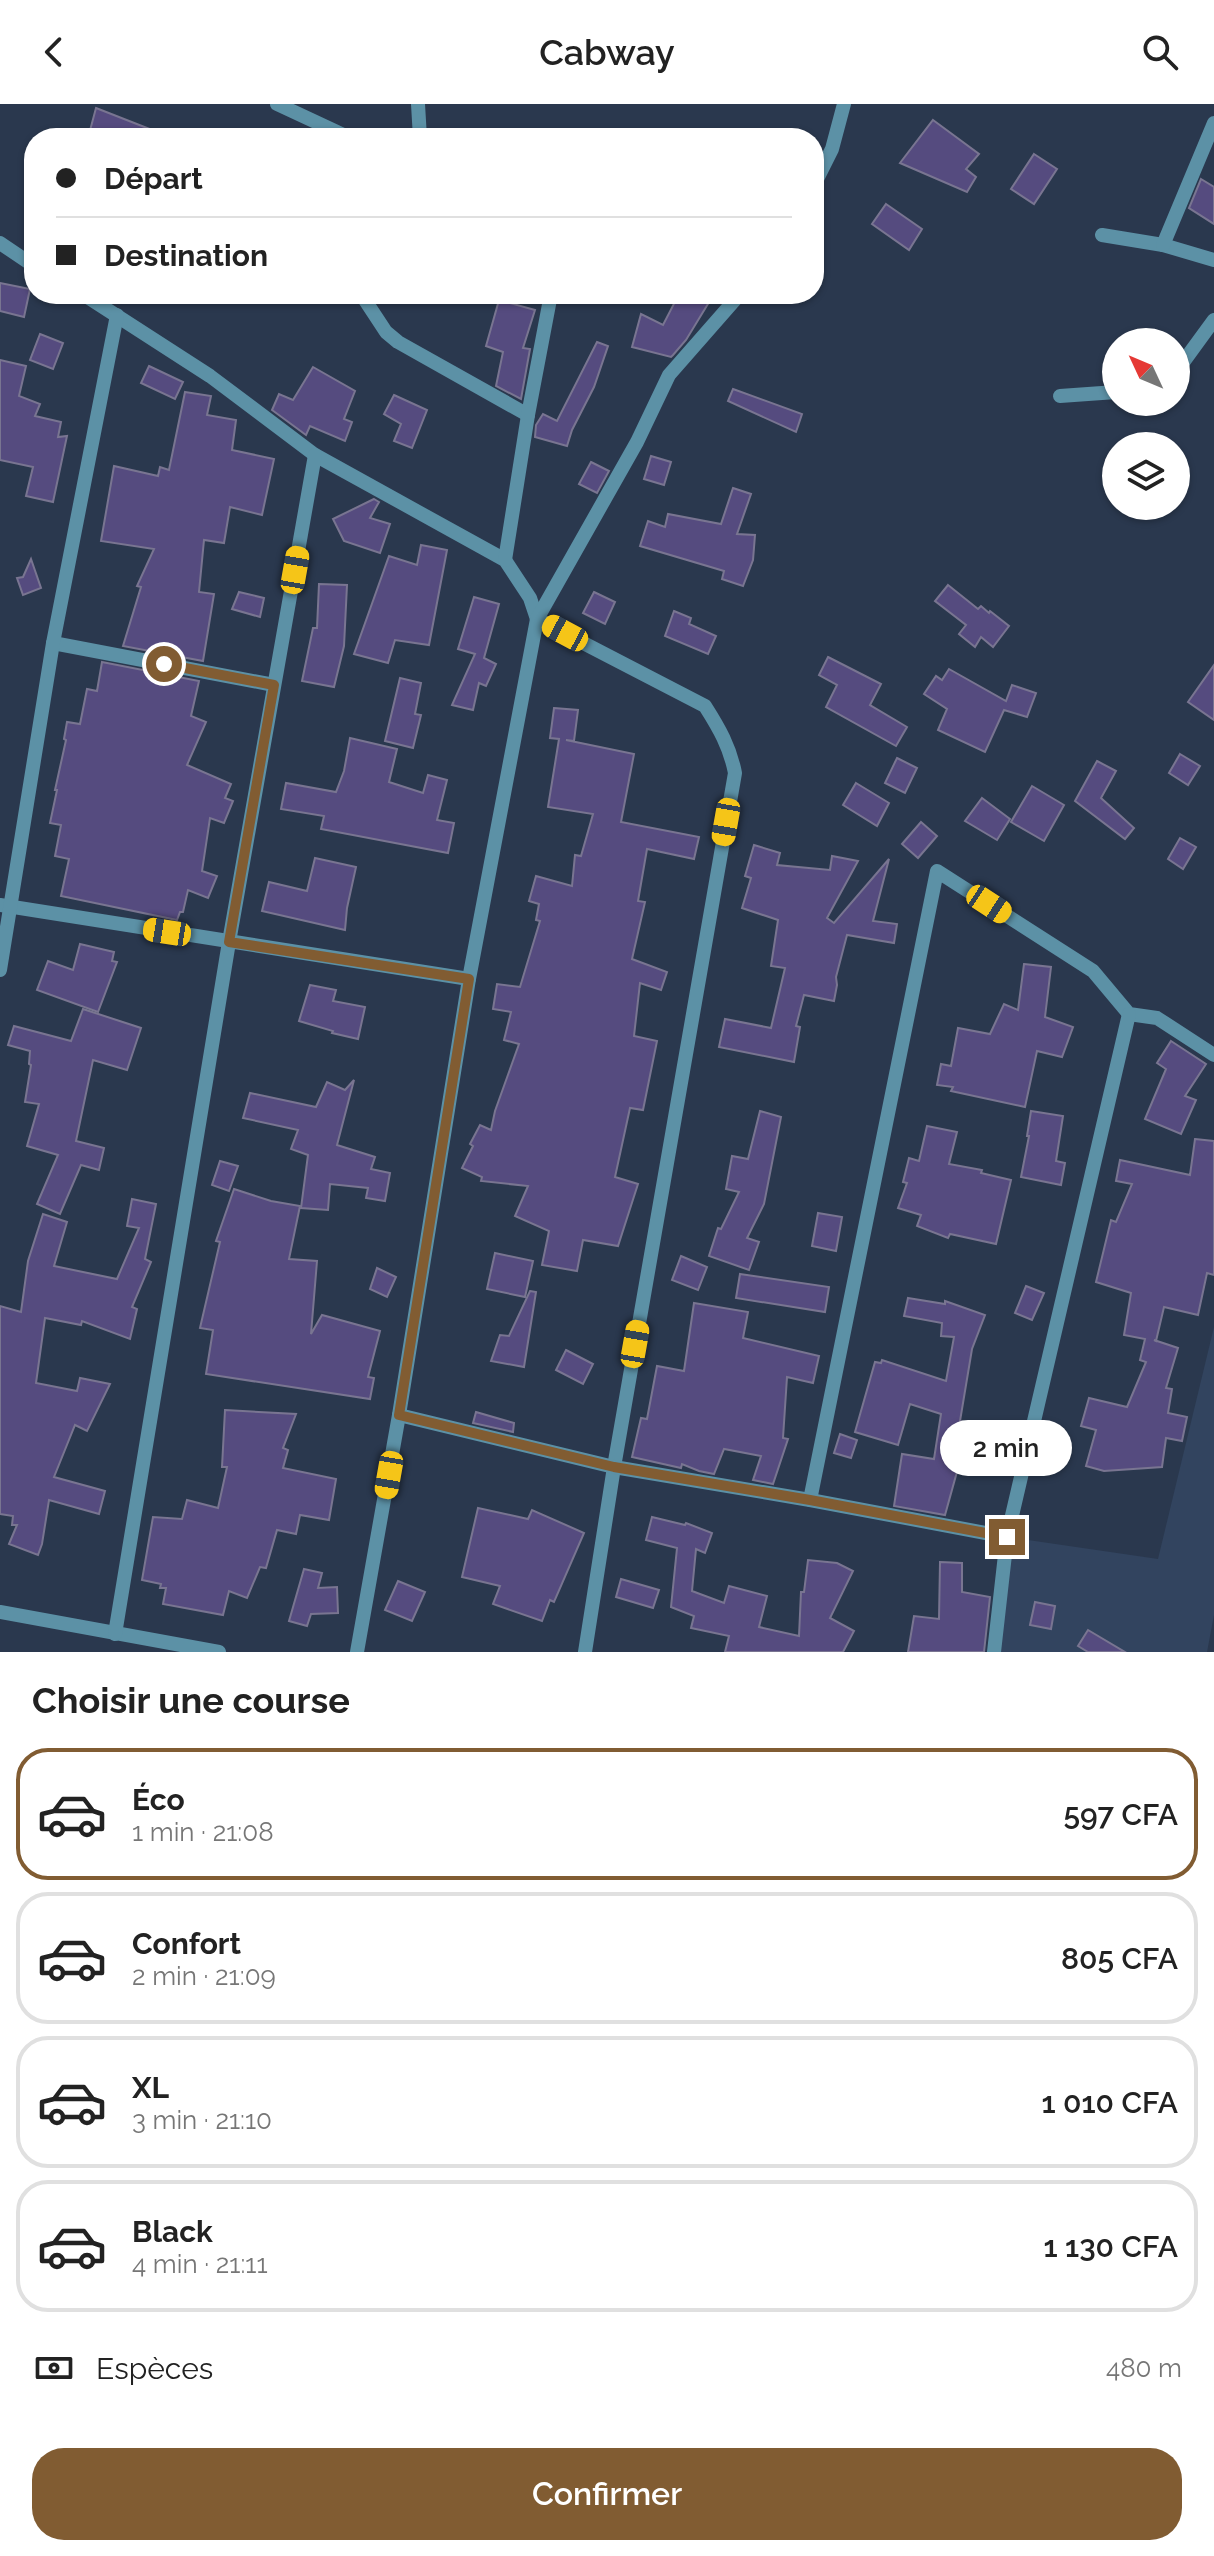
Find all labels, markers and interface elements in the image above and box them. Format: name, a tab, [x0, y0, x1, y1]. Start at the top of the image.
icon: back	[32, 30, 76, 74]
icon: search	[1138, 30, 1182, 74]
text: Cabway	[539, 31, 675, 73]
text: Départ	[104, 161, 203, 196]
text: Destination	[104, 238, 268, 273]
north arrow	[1102, 328, 1190, 416]
map controls	[1102, 328, 1190, 520]
button: layers	[1102, 432, 1190, 520]
car	[279, 544, 311, 596]
car	[538, 611, 592, 655]
route start	[146, 646, 182, 682]
car	[710, 796, 742, 848]
car	[962, 881, 1016, 927]
car	[141, 916, 193, 948]
car	[619, 1318, 651, 1370]
callout: 2 min	[941, 1421, 1073, 1477]
text: 2 min	[973, 1433, 1039, 1463]
car	[373, 1449, 405, 1501]
route end	[989, 1519, 1025, 1555]
text: Choisir une course	[32, 1679, 350, 1721]
icon: car	[36, 1778, 108, 1850]
text: Éco	[132, 1782, 185, 1817]
text: 597 CFA	[1063, 1797, 1178, 1832]
text: 1 min · 21:08	[132, 1817, 274, 1847]
icon: car	[36, 1922, 108, 1994]
text: Confort	[132, 1926, 241, 1961]
text: 805 CFA	[1061, 1941, 1178, 1976]
text: 2 min · 21:09	[132, 1961, 276, 1991]
icon: car	[36, 2066, 108, 2138]
text: XL	[132, 2070, 169, 2105]
text: 1 010 CFA	[1042, 2085, 1178, 2120]
text: 3 min · 21:10	[132, 2105, 272, 2135]
icon: car	[36, 2210, 108, 2282]
text: Black	[132, 2214, 213, 2249]
text: 1 130 CFA	[1043, 2229, 1178, 2264]
text: 4 min · 21:11	[132, 2249, 268, 2279]
icon: cash	[32, 2346, 76, 2390]
text: Espèces	[96, 2351, 213, 2386]
text: 480 m	[1106, 2353, 1182, 2383]
button: Confirmer	[32, 2448, 1182, 2540]

